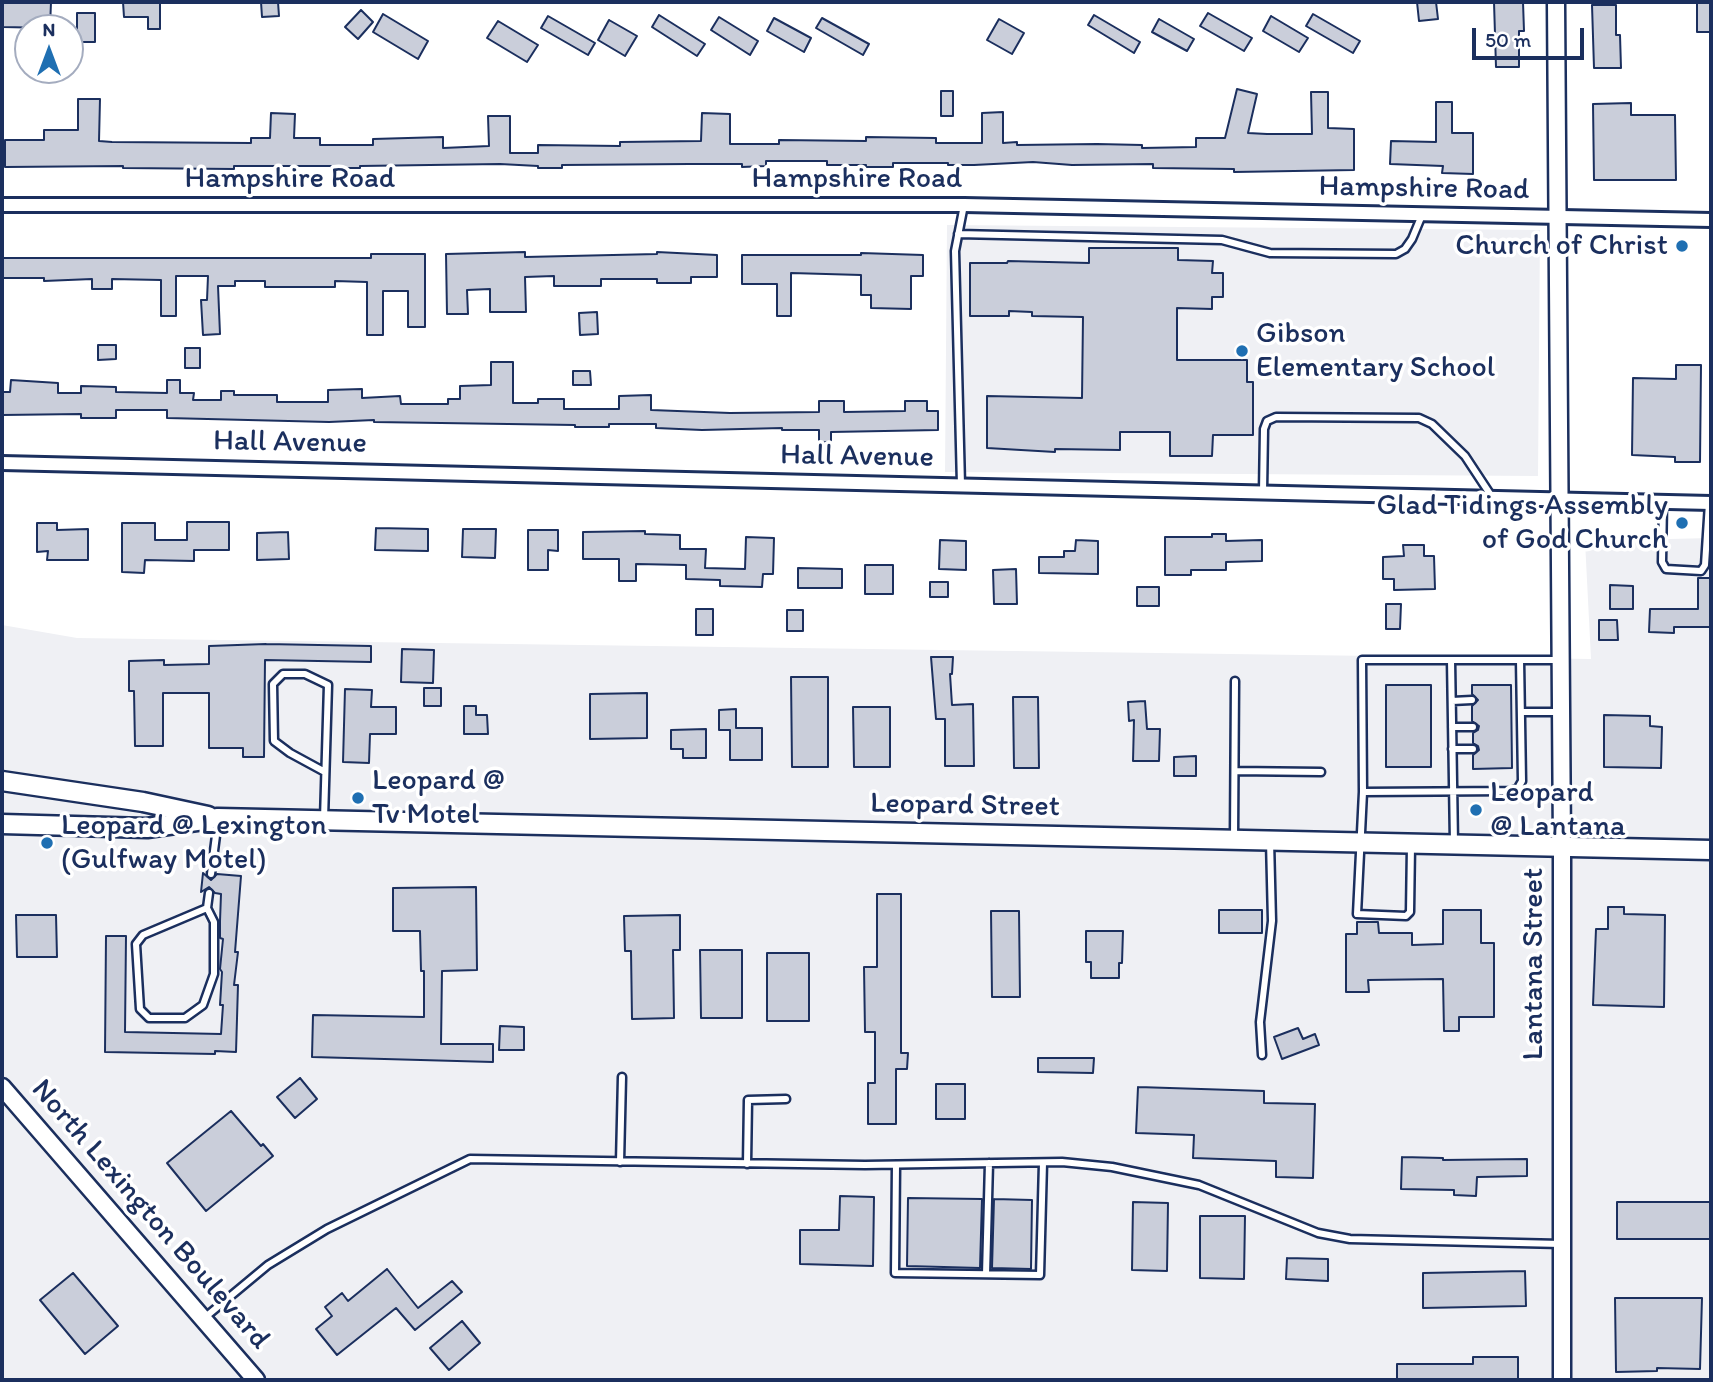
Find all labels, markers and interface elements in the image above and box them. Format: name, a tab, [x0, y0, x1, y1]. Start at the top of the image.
north arrow	[14, 14, 84, 84]
scale bar	[1475, 14, 1587, 58]
text: N	[43, 18, 55, 41]
text: 50 m	[1485, 27, 1531, 52]
street label: Hampshire Road	[185, 161, 395, 197]
street label: Hampshire Road	[752, 161, 962, 197]
street label: Hampshire Road	[1318, 169, 1530, 209]
place label: Church of Christ	[1455, 228, 1668, 264]
marker: Church of Christ	[1674, 238, 1690, 254]
place label: Gibson Elementary School	[1256, 316, 1495, 386]
marker: Gibson Elementary School	[1234, 343, 1250, 359]
street label: Hall Avenue	[213, 424, 367, 462]
street label: Hall Avenue	[780, 438, 934, 476]
place label: Glad Tidings Assembly of God Church	[1376, 488, 1668, 558]
marker: Glad Tidings Assembly of God Church	[1674, 515, 1690, 531]
place label: Leopard @ Tv Motel	[372, 763, 505, 834]
place label: Leopard @ Lantana	[1490, 775, 1626, 846]
street label: Leopard Street	[870, 786, 1060, 826]
marker: Leopard @ Tv Motel	[350, 790, 366, 806]
marker: Leopard @ Lantana	[1468, 802, 1484, 818]
place label: Leopard @ Lexington (Gulfway Motel)	[61, 808, 327, 878]
marker: Leopard @ Lexington (Gulfway Motel)	[39, 835, 55, 851]
street label: Lantana Street	[1516, 868, 1552, 1060]
street label: North Lexington Boulevard	[23, 1073, 277, 1357]

